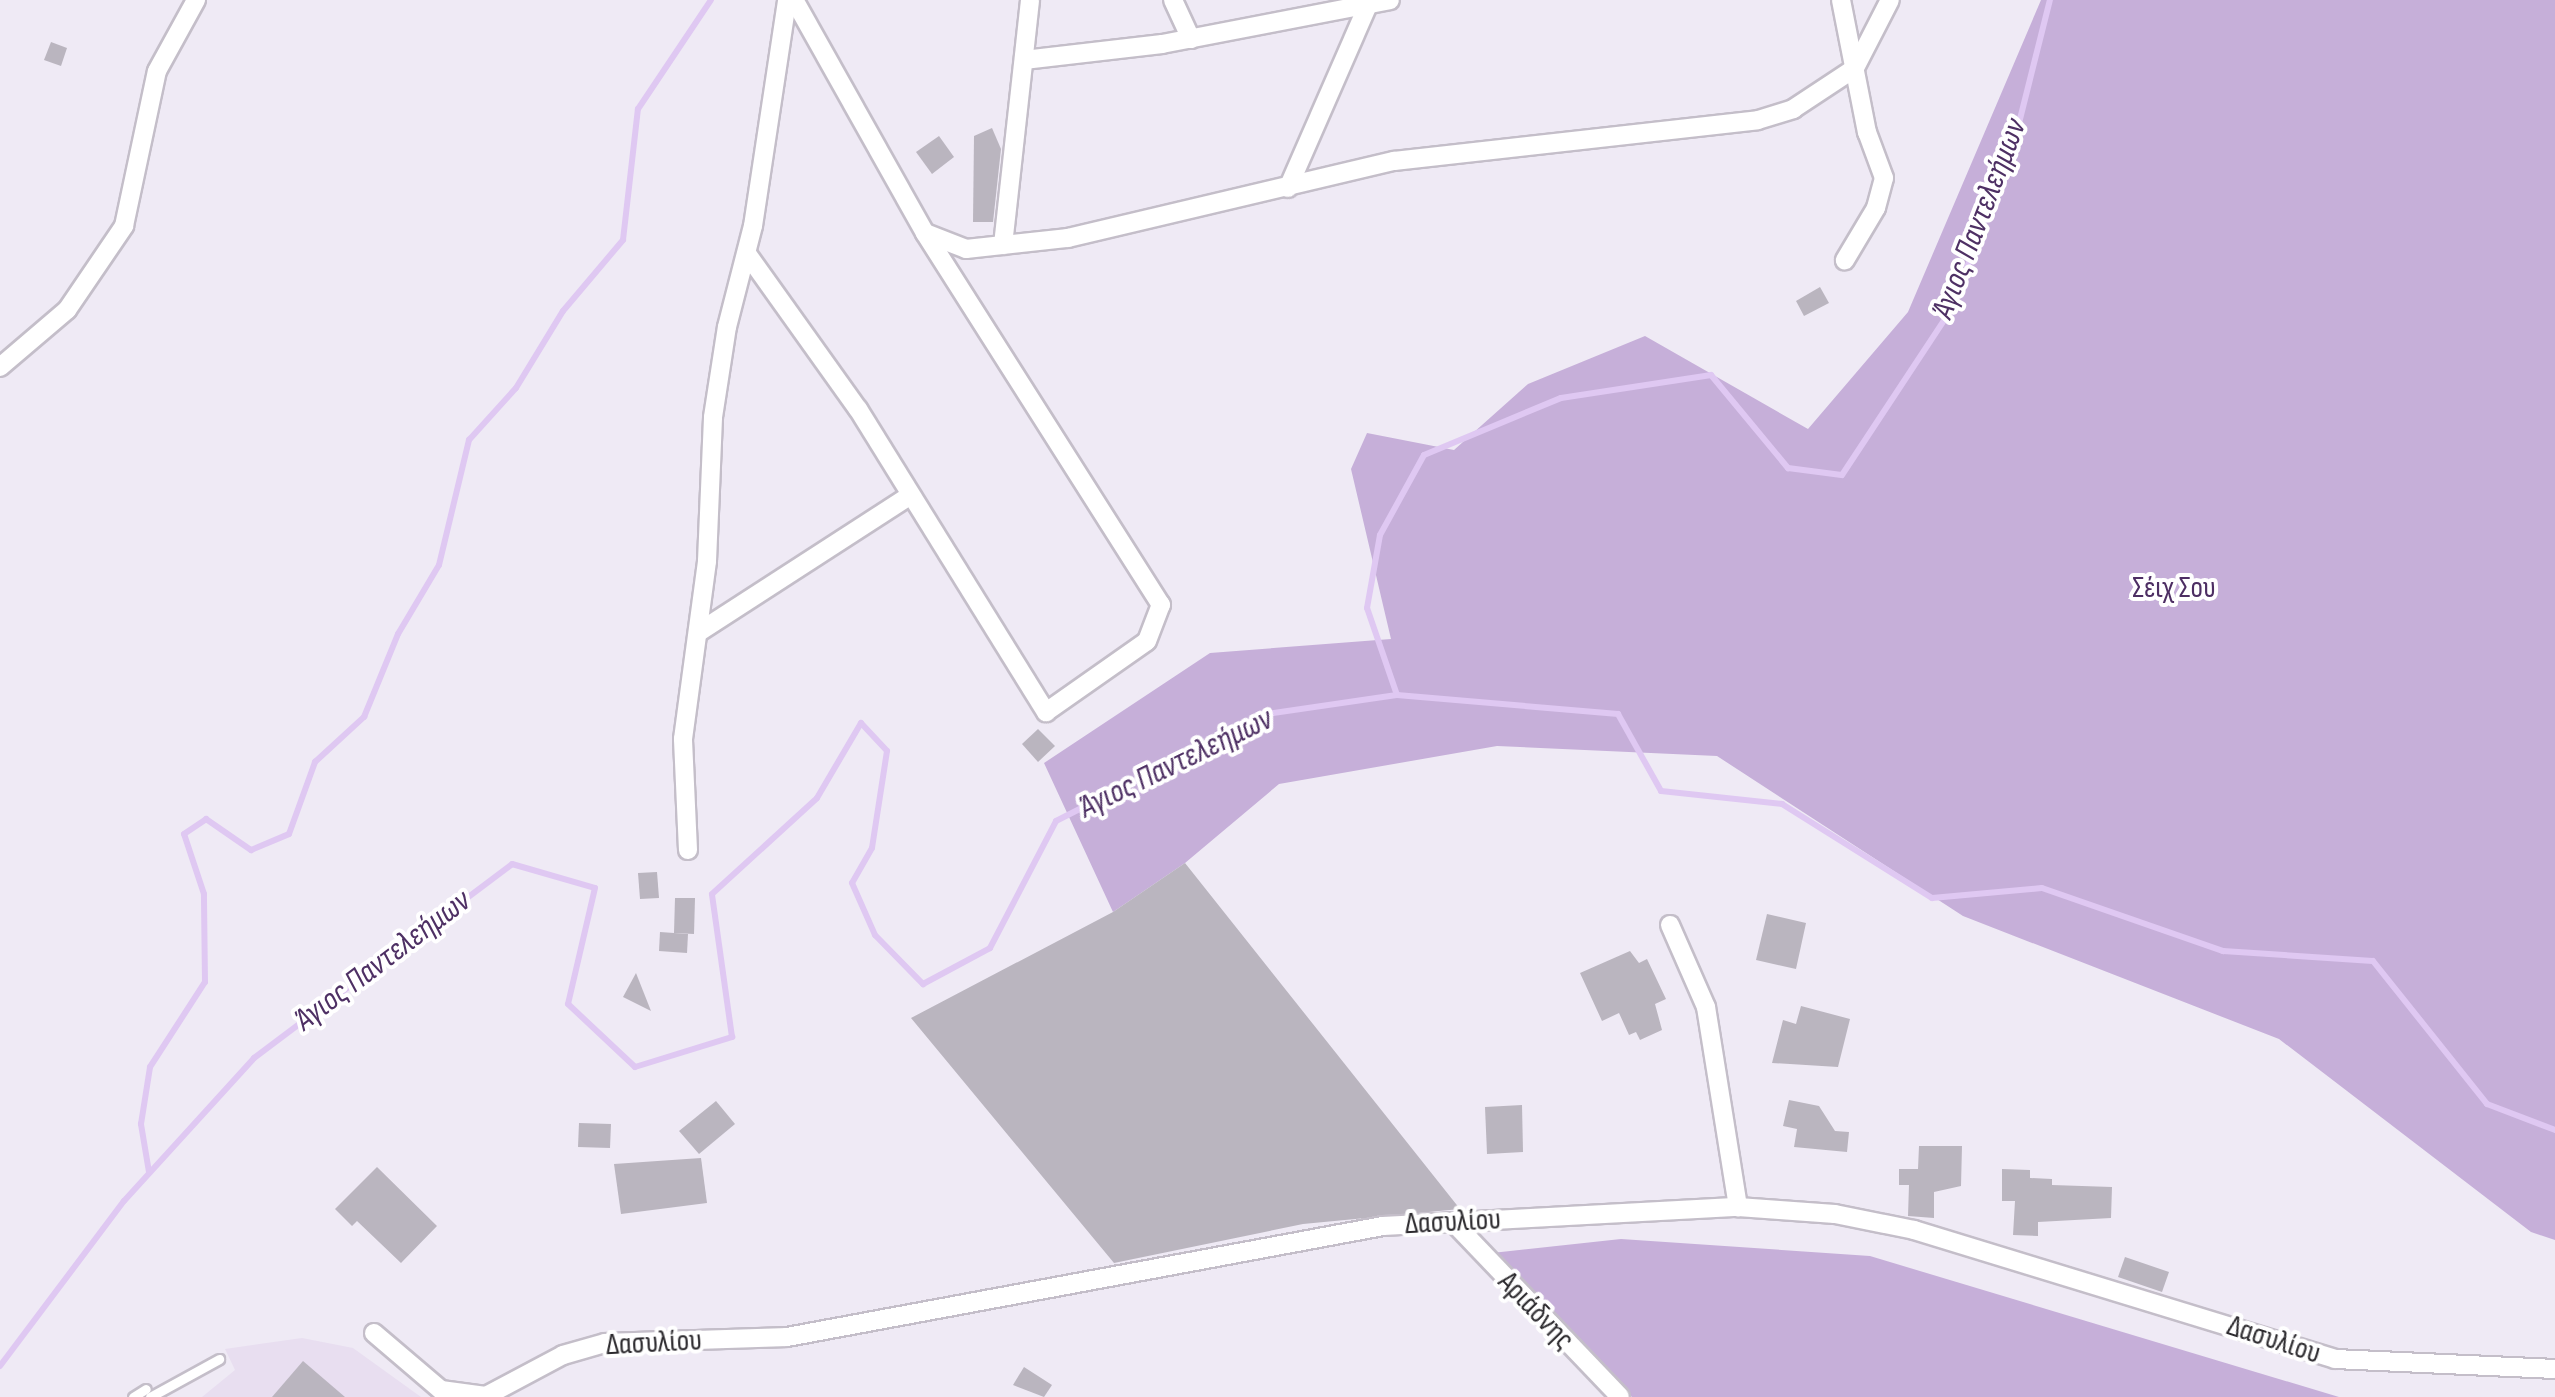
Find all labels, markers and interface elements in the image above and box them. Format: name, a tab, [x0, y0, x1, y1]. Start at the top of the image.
water label: Άγιος Παντελεήμων	[1924, 114, 2036, 324]
park label: Σέιχ Σου	[2132, 570, 2216, 606]
water label: Άγιος Παντελεήμων	[1073, 701, 1279, 827]
water label: Άγιος Παντελεήμων	[287, 882, 479, 1040]
street label: Δασυλίου	[1404, 1202, 1502, 1242]
street label: Αριάδνης	[1490, 1265, 1582, 1357]
street label: Δασυλίου	[2223, 1308, 2325, 1372]
street label: Δασυλίου	[605, 1323, 703, 1363]

